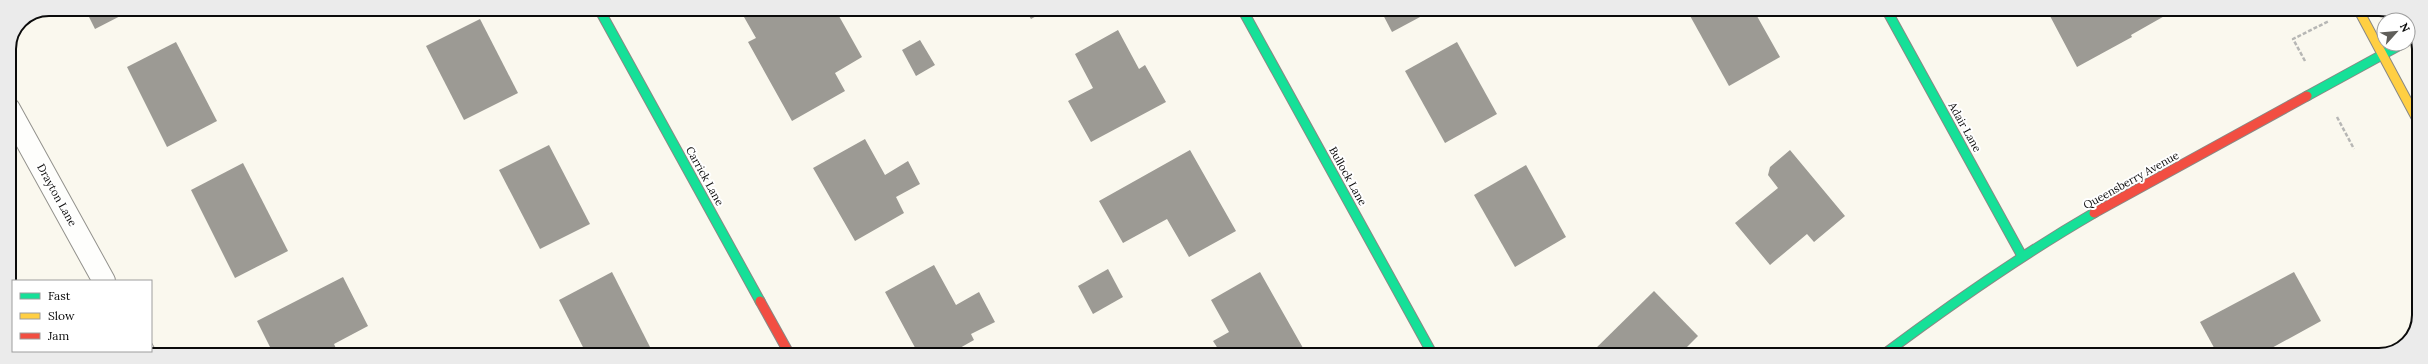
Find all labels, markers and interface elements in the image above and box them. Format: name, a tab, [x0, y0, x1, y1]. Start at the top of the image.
north arrow	[2376, 12, 2416, 52]
text: N	[2397, 20, 2413, 35]
street label: Adair Lane	[1945, 99, 1984, 154]
street label: Carrick Lane	[683, 144, 727, 208]
street label: Bullock Lane	[1326, 144, 1370, 208]
street label: Queensberry Avenue	[2081, 148, 2181, 212]
street label: Drayton Lane	[34, 161, 80, 229]
legend	[12, 280, 152, 352]
text: Fast	[48, 288, 71, 303]
text: Slow	[48, 308, 75, 323]
text: Jam	[47, 328, 69, 343]

